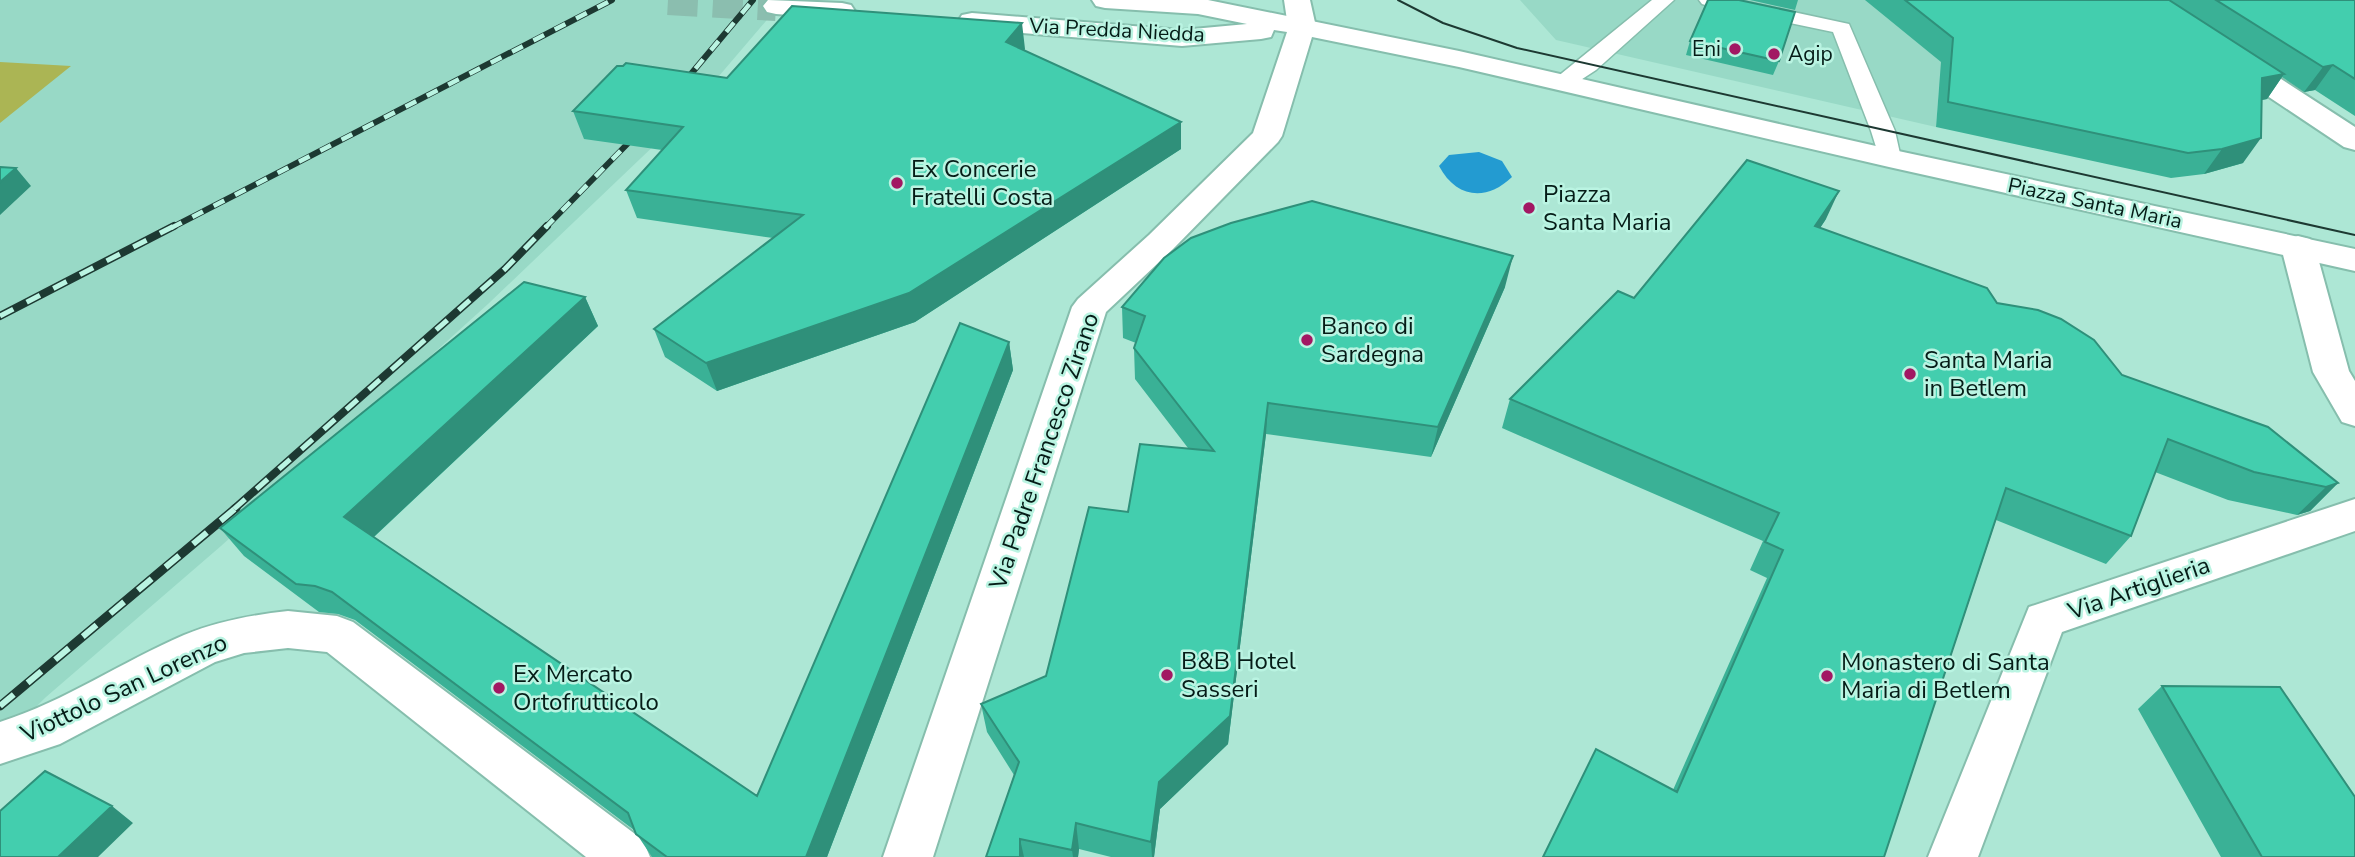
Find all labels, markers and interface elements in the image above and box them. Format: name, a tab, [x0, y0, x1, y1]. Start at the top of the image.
street label: Via Predda Niedda	[1028, 11, 1205, 49]
place label: Eni	[1692, 35, 1721, 63]
place label: Agip	[1788, 40, 1833, 68]
marker: Eni	[1727, 41, 1743, 57]
marker: Agip	[1766, 46, 1782, 62]
place label: Ex Concerie Fratelli Costa	[911, 153, 1053, 213]
street label: Piazza Santa Maria	[2005, 171, 2185, 235]
marker: Ex Concerie Fratelli Costa	[889, 175, 905, 191]
place label: Piazza Santa Maria	[1543, 178, 1672, 238]
marker: Piazza Santa Maria	[1521, 200, 1537, 216]
street label: Via Padre Francesco Zirano	[981, 308, 1106, 595]
place label: Banco di Sardegna	[1321, 310, 1424, 370]
marker: Banco di Sardegna	[1299, 332, 1315, 348]
place label: Santa Maria in Betlem	[1924, 344, 2053, 404]
marker: Santa Maria in Betlem	[1902, 366, 1918, 382]
street label: Via Artiglieria	[2063, 549, 2214, 628]
street label: Viottolo San Lorenzo	[15, 626, 232, 750]
place label: B&B Hotel Sasseri	[1181, 645, 1296, 705]
place label: Monastero di Santa Maria di Betlem	[1841, 646, 2050, 706]
place label: Ex Mercato Ortofrutticolo	[513, 658, 659, 718]
marker: B&B Hotel Sasseri	[1159, 667, 1175, 683]
marker: Monastero di Santa Maria di Betlem	[1819, 668, 1835, 684]
marker: Ex Mercato Ortofrutticolo	[491, 680, 507, 696]

